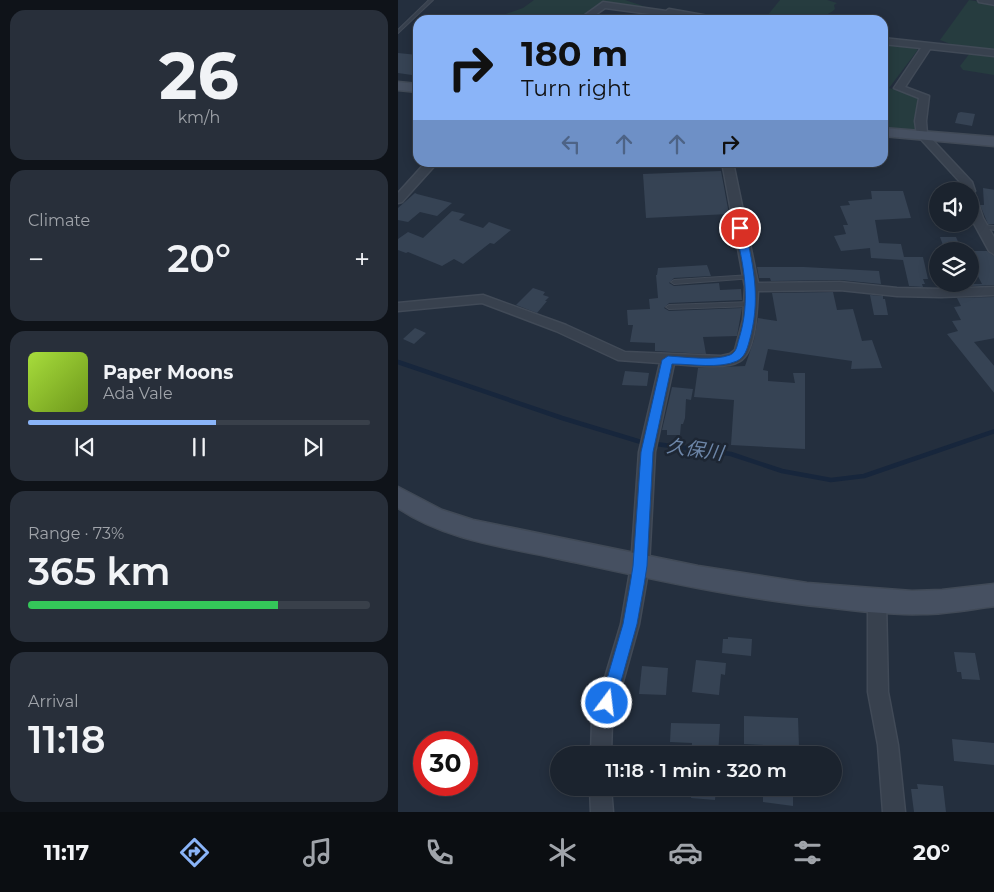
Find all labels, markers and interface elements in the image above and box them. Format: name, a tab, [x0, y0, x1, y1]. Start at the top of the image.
text: 180 m	[521, 32, 628, 75]
icon: right	[438, 35, 503, 100]
text: 26	[159, 36, 239, 115]
text: Turn right	[521, 75, 631, 102]
text: km/h	[178, 108, 220, 127]
icon: left	[557, 130, 585, 158]
icon: ahead	[610, 130, 638, 158]
icon: ahead	[663, 130, 691, 158]
icon: right	[716, 130, 744, 158]
map controls	[929, 182, 979, 292]
button: sound	[929, 182, 979, 232]
pin	[719, 207, 761, 249]
text: Climate	[28, 211, 90, 230]
icon: arrive	[726, 214, 754, 242]
text: 20°	[167, 235, 231, 282]
text: −	[28, 242, 44, 276]
text: +	[354, 242, 370, 276]
button: layers	[929, 242, 979, 292]
text: Paper Moons	[103, 361, 233, 384]
text: Ada Vale	[103, 384, 173, 403]
icon: previous	[71, 433, 99, 461]
icon: pause	[185, 433, 213, 461]
icon: next	[299, 433, 327, 461]
water label: 久保川	[665, 434, 727, 465]
text: Range · 73%	[28, 524, 124, 543]
text: 365 km	[28, 548, 171, 595]
position arrow	[580, 676, 632, 728]
text: Arrival	[28, 692, 78, 711]
text: 11:18	[28, 716, 105, 763]
speed limit sign: 30	[413, 731, 478, 796]
text: 11:18 · 1 min · 320 m	[605, 759, 787, 782]
icon: directions	[177, 835, 212, 870]
icon: music	[300, 835, 335, 870]
icon: phone	[422, 835, 457, 870]
icon: climate	[545, 835, 580, 870]
icon: car	[668, 835, 703, 870]
icon: filters	[790, 835, 825, 870]
text: 11:17	[44, 839, 89, 866]
text: 20°	[913, 839, 950, 866]

